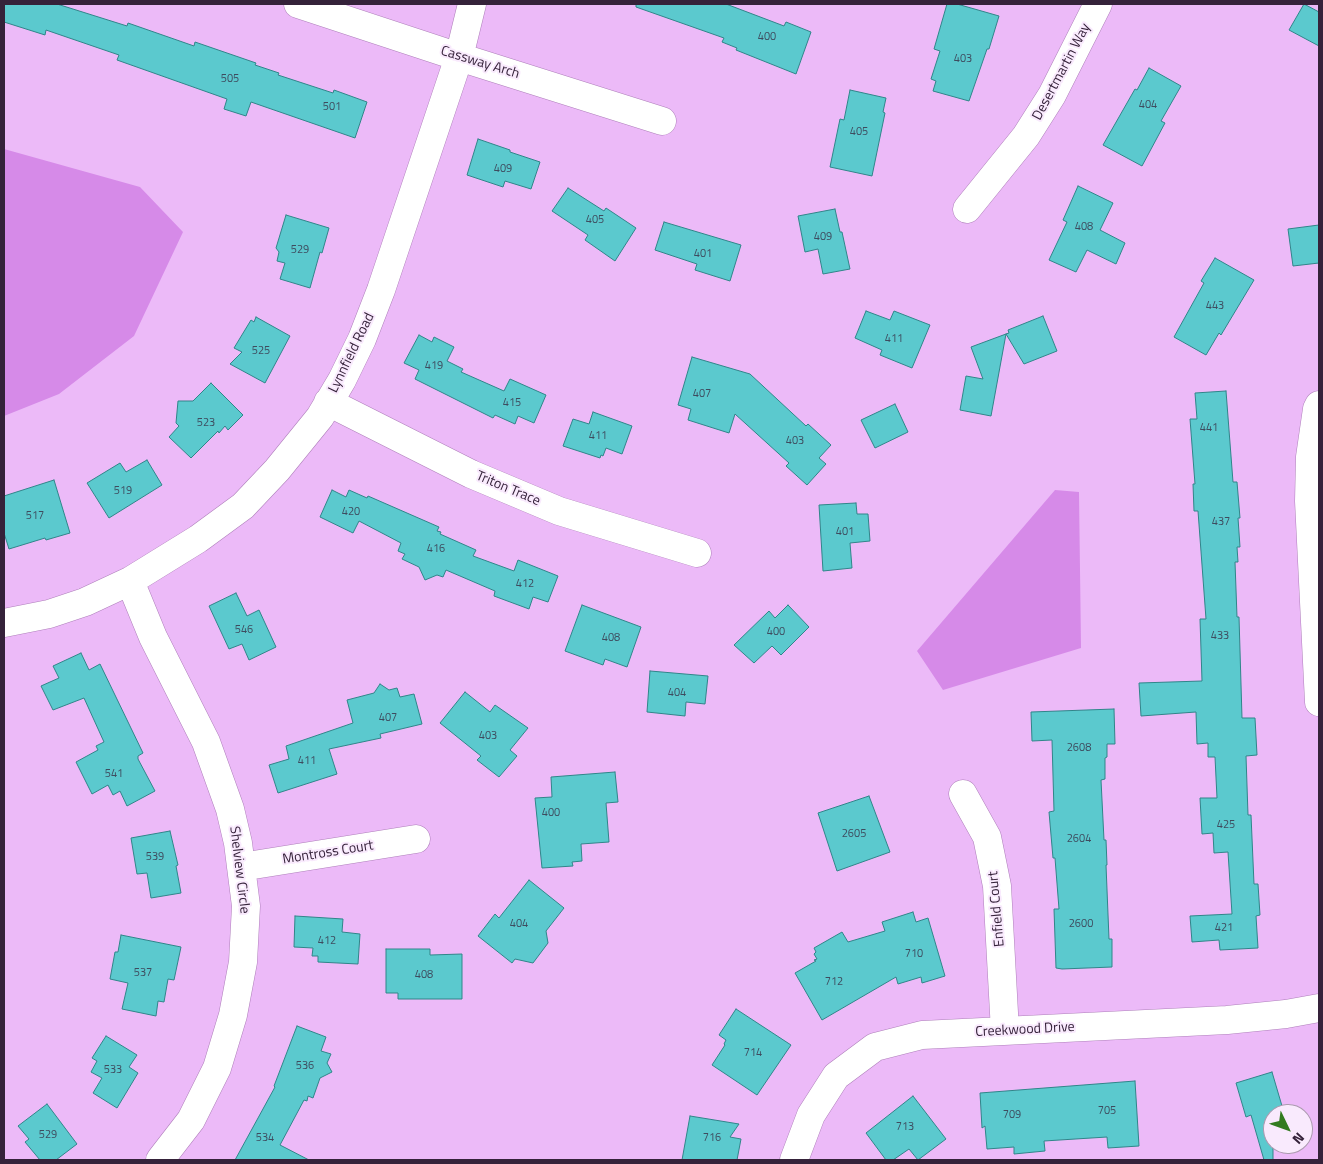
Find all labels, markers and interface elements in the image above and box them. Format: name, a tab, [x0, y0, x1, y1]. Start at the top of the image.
street label: Desertmartin Way	[1029, 21, 1095, 123]
house number: 400	[758, 30, 776, 44]
street label: Cassway Arch	[439, 43, 521, 83]
house number: 403	[954, 52, 972, 66]
house number: 505	[221, 72, 239, 86]
house number: 404	[1139, 98, 1157, 112]
house number: 501	[323, 100, 341, 114]
house number: 405	[850, 125, 868, 139]
house number: 409	[494, 162, 512, 176]
house number: 405	[586, 213, 604, 227]
house number: 408	[1075, 220, 1093, 234]
house number: 409	[814, 230, 832, 244]
house number: 529	[291, 243, 309, 257]
house number: 401	[694, 247, 712, 261]
house number: 443	[1206, 299, 1224, 313]
street label: Lynnfield Road	[325, 310, 379, 396]
house number: 411	[885, 332, 903, 346]
house number: 525	[252, 344, 270, 358]
house number: 419	[425, 359, 443, 373]
house number: 407	[693, 387, 711, 401]
house number: 415	[503, 396, 521, 410]
house number: 523	[197, 416, 215, 430]
house number: 441	[1200, 421, 1218, 435]
house number: 411	[589, 429, 607, 443]
house number: 403	[786, 434, 804, 448]
street label: Triton Trace	[473, 468, 543, 510]
house number: 519	[114, 484, 132, 498]
house number: 420	[342, 505, 360, 519]
house number: 517	[26, 509, 44, 523]
house number: 437	[1212, 515, 1230, 529]
house number: 401	[836, 525, 854, 539]
house number: 416	[427, 542, 445, 556]
house number: 412	[516, 577, 534, 591]
house number: 546	[235, 623, 253, 637]
house number: 400	[767, 625, 785, 639]
house number: 433	[1211, 629, 1229, 643]
house number: 408	[602, 631, 620, 645]
house number: 404	[668, 686, 686, 700]
house number: 407	[379, 711, 397, 725]
house number: 403	[479, 729, 497, 743]
house number: 2608	[1067, 741, 1091, 755]
house number: 411	[298, 754, 316, 768]
house number: 541	[105, 767, 123, 781]
house number: 400	[542, 806, 560, 820]
house number: 425	[1217, 818, 1235, 832]
street label: Shelview Circle	[225, 825, 253, 915]
house number: 2605	[842, 827, 866, 841]
house number: 2604	[1067, 832, 1091, 846]
street label: Montross Court	[281, 838, 375, 868]
house number: 539	[146, 850, 164, 864]
street label: Enfield Court	[985, 871, 1009, 947]
house number: 404	[510, 917, 528, 931]
house number: 2600	[1069, 917, 1093, 931]
house number: 421	[1215, 921, 1233, 935]
house number: 412	[318, 934, 336, 948]
house number: 710	[905, 947, 923, 961]
house number: 537	[134, 966, 152, 980]
house number: 408	[415, 968, 433, 982]
house number: 712	[825, 975, 843, 989]
street label: Creekwood Drive	[975, 1019, 1075, 1041]
house number: 714	[744, 1046, 762, 1060]
house number: 536	[296, 1059, 314, 1073]
house number: 533	[104, 1063, 122, 1077]
house number: 705	[1098, 1104, 1116, 1118]
north arrow	[1263, 1104, 1313, 1154]
house number: 709	[1003, 1108, 1021, 1122]
house number: 713	[896, 1120, 914, 1134]
house number: 529	[39, 1128, 57, 1142]
text: N	[1288, 1128, 1310, 1149]
house number: 534	[256, 1131, 274, 1145]
house number: 716	[703, 1131, 721, 1145]

